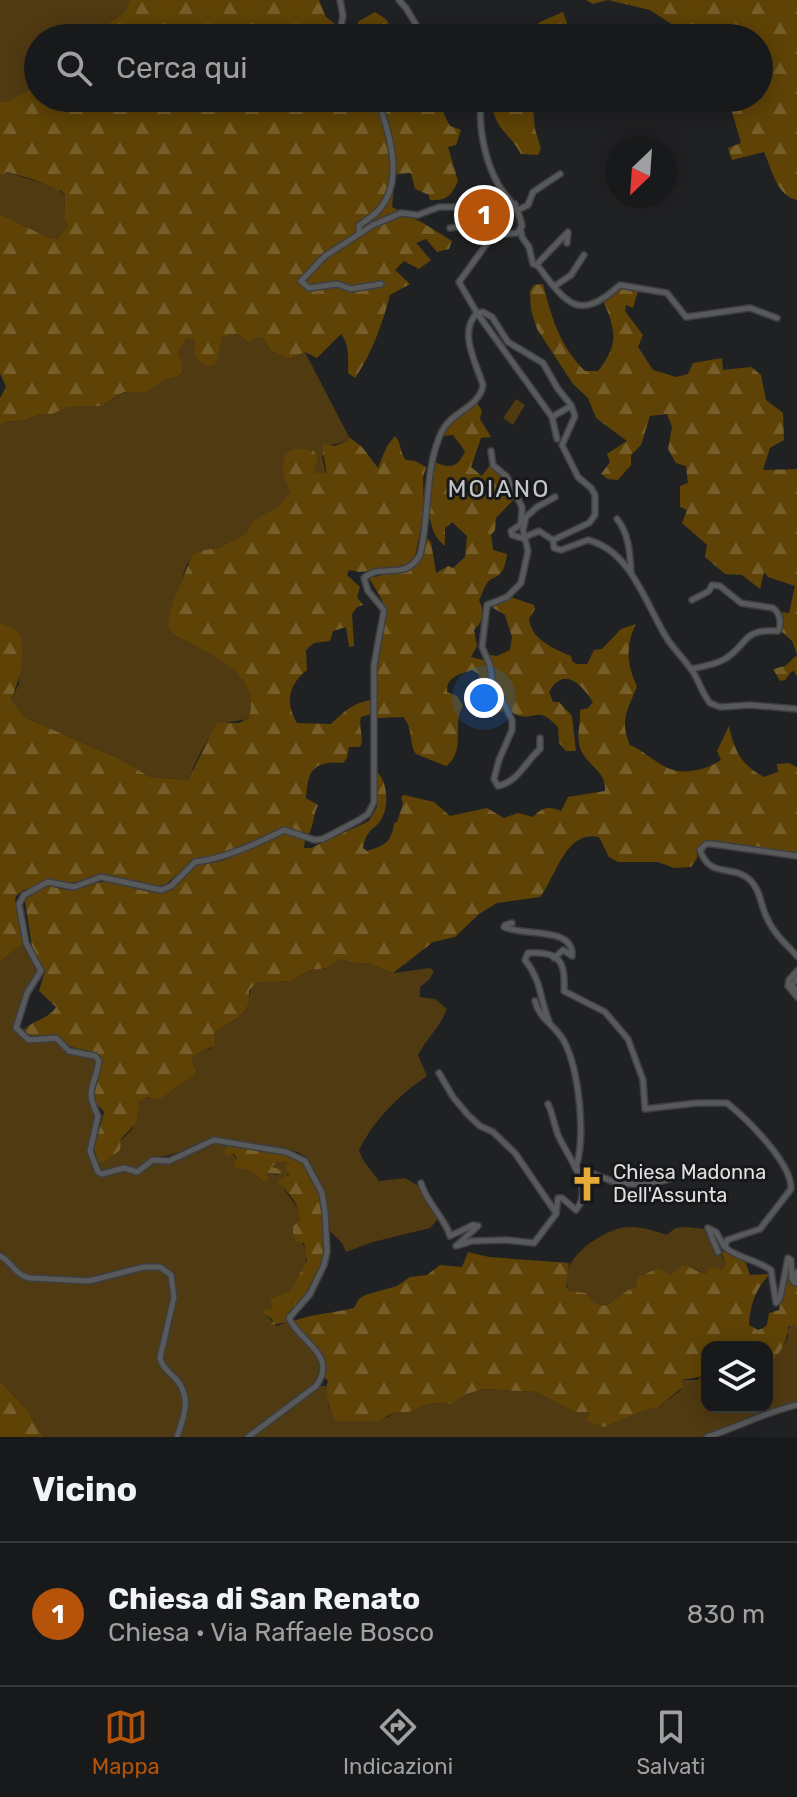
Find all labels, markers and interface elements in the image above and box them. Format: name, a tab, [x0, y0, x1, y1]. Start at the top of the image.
search box	[24, 24, 773, 112]
icon: search	[52, 46, 96, 90]
text: Cerca qui	[116, 50, 248, 86]
north arrow	[605, 136, 677, 208]
pin: 1	[458, 185, 510, 245]
district label: MOIANO	[448, 475, 550, 503]
your location	[464, 678, 504, 718]
place label: Chiesa Madonna Dell'Assunta	[613, 1160, 766, 1207]
church icon: Chiesa Madonna Dell'Assunta	[568, 1165, 606, 1203]
map controls	[701, 1341, 773, 1413]
button: layers	[701, 1341, 773, 1413]
text: Vicino	[32, 1469, 137, 1510]
text: Chiesa di San Renato	[108, 1581, 420, 1617]
text: 1	[52, 1599, 64, 1630]
text: 830 m	[687, 1599, 765, 1630]
text: Chiesa · Via Raffaele Bosco	[108, 1617, 434, 1648]
tab: Mappa	[92, 1705, 160, 1780]
tab: Indicazioni	[343, 1705, 453, 1780]
tab: Salvati	[636, 1705, 705, 1780]

